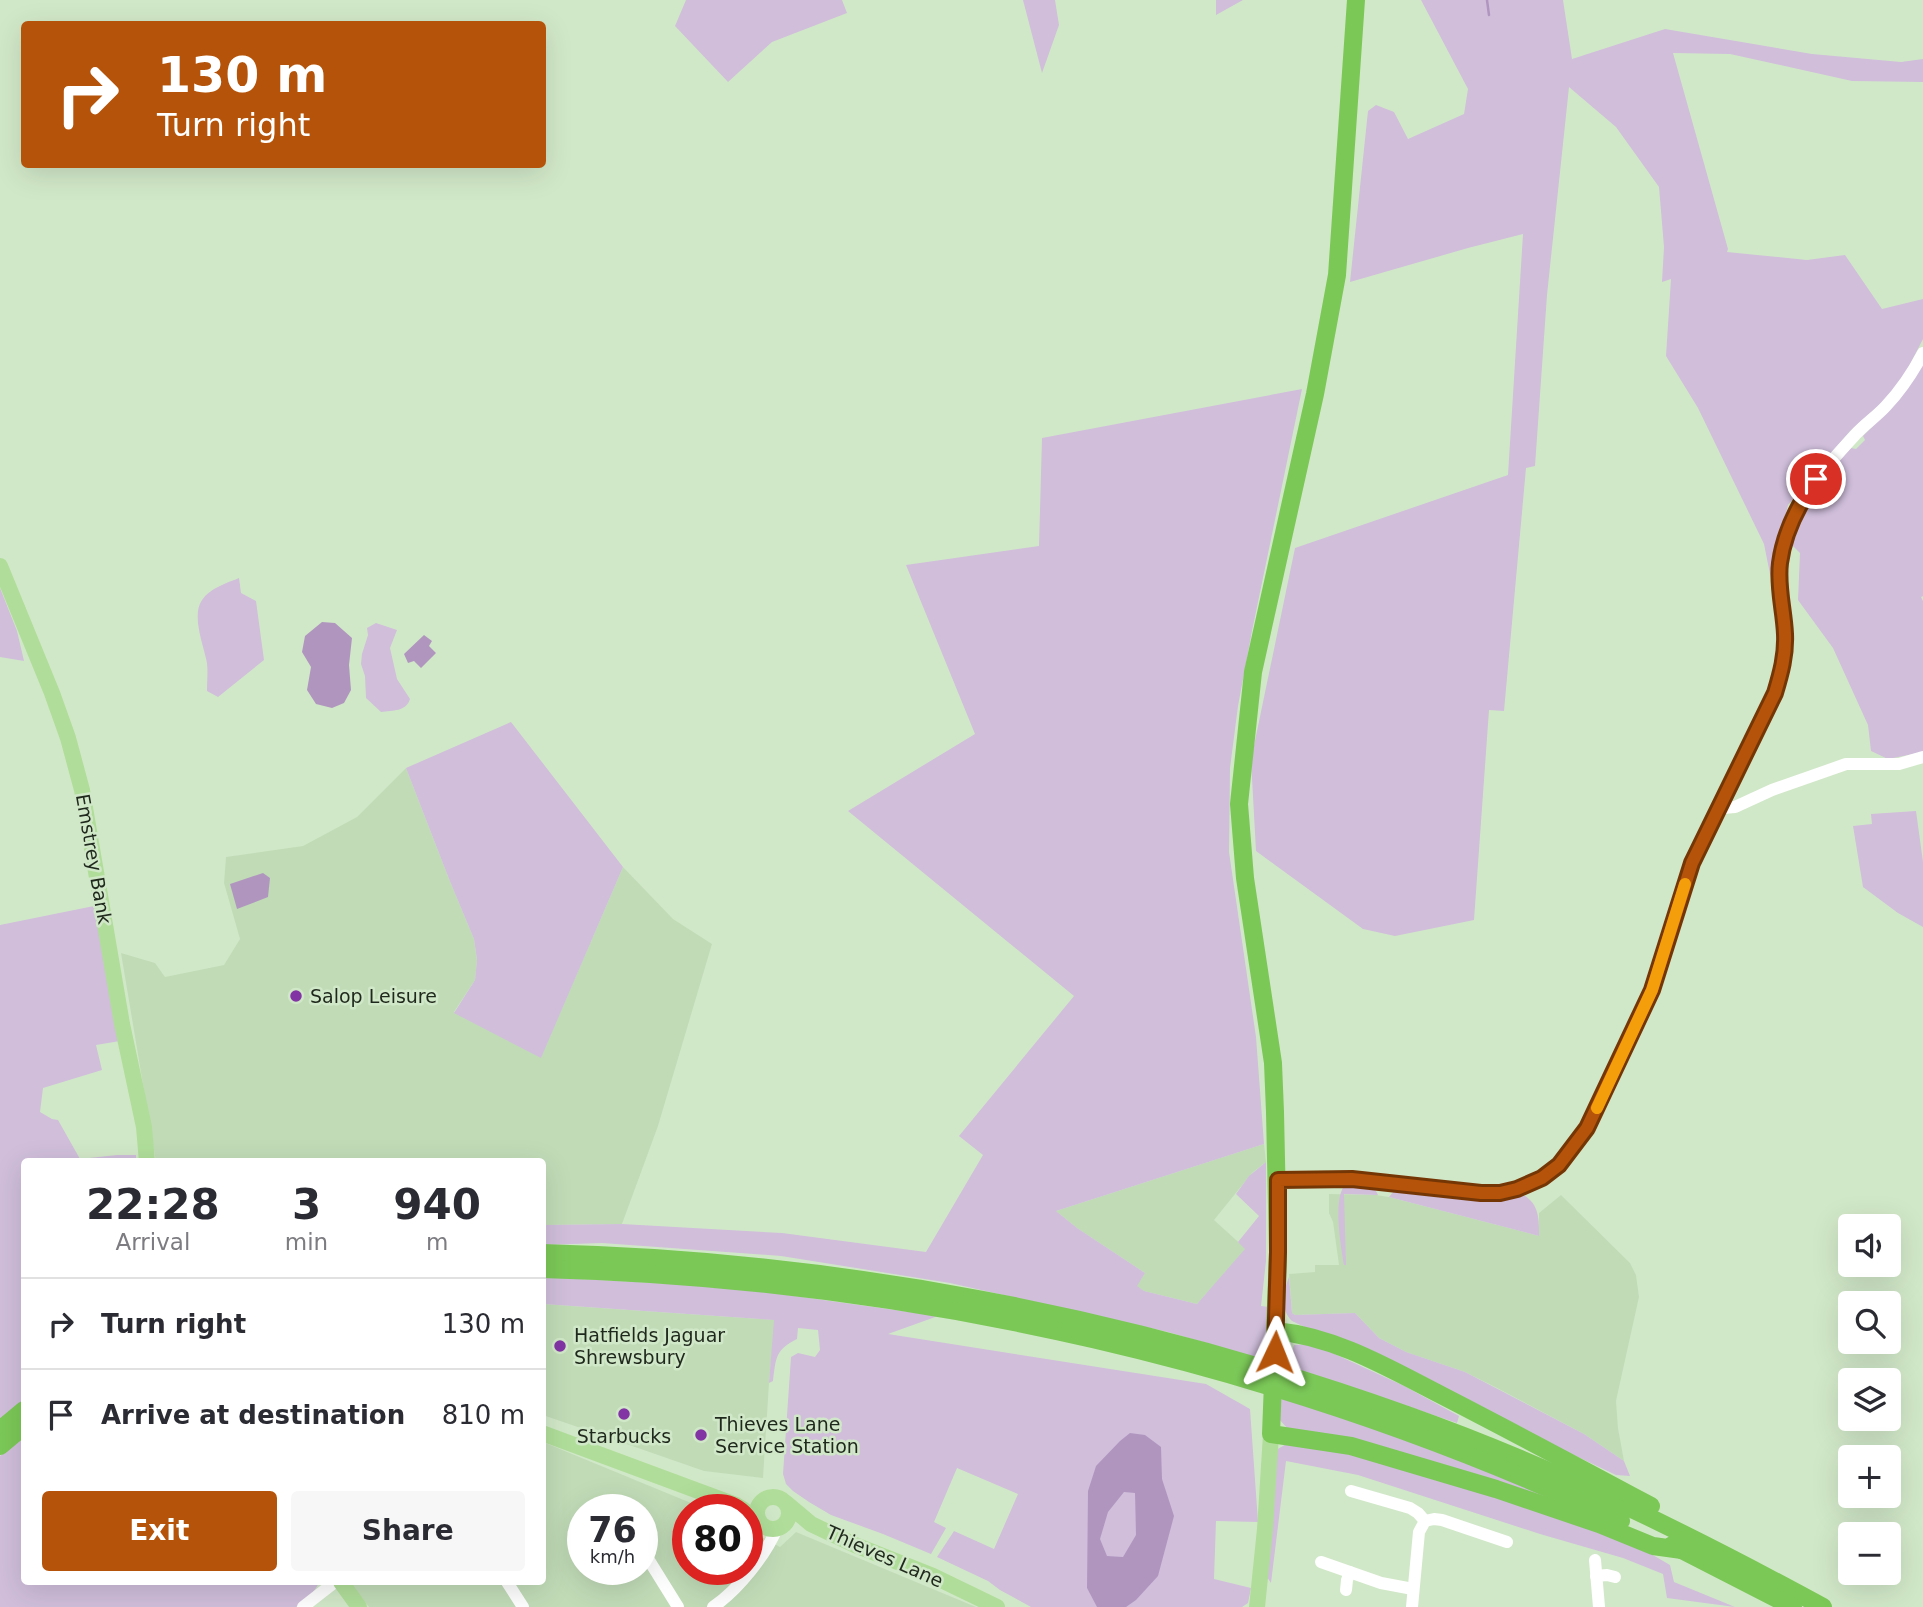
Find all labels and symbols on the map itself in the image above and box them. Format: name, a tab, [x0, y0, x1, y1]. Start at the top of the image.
pin	[1786, 449, 1846, 509]
street label: Emstrey Bank	[72, 792, 116, 926]
place label: Salop Leisure	[310, 985, 437, 1007]
marker: Salop Leisure	[288, 988, 304, 1004]
position arrow	[1238, 1315, 1312, 1389]
place label: Hatfields Jaguar Shrewsbury	[574, 1324, 725, 1368]
marker: Hatfields Jaguar Shrewsbury	[552, 1338, 568, 1354]
marker: Starbucks	[616, 1406, 632, 1422]
place label: Thieves Lane Service Station	[714, 1413, 859, 1457]
place label: Starbucks	[577, 1425, 671, 1447]
marker: Thieves Lane Service Station	[693, 1427, 709, 1443]
speed limit sign: 80	[672, 1494, 763, 1585]
street label: Thieves Lane	[822, 1520, 947, 1592]

